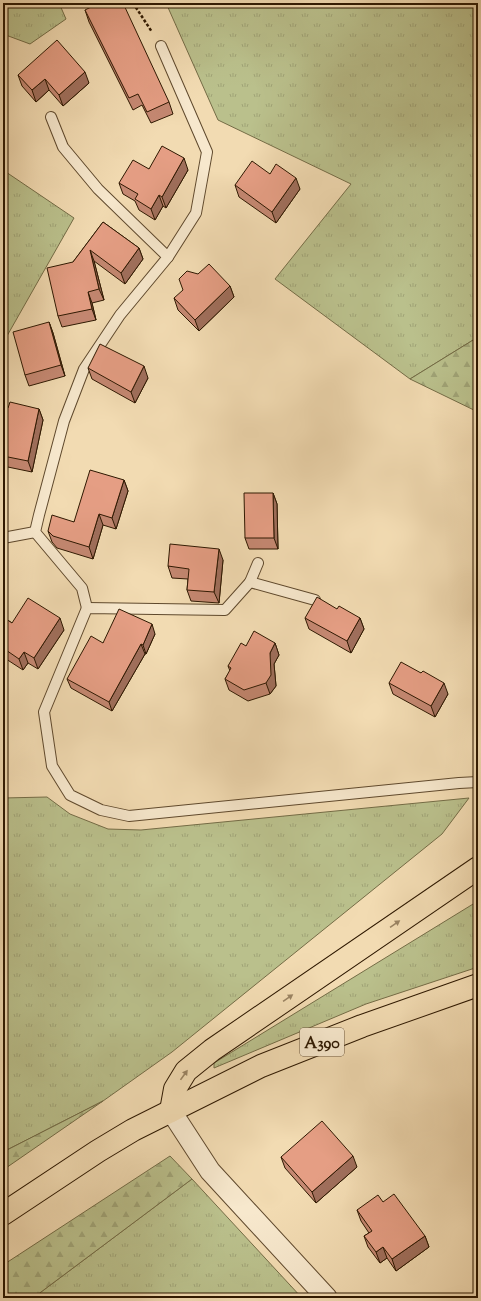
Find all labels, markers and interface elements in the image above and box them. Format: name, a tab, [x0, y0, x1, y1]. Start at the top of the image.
one-way arrow	[390, 920, 400, 928]
one-way arrow	[283, 994, 293, 1002]
road number: A390	[300, 1028, 344, 1056]
one-way arrow	[180, 1070, 188, 1081]

